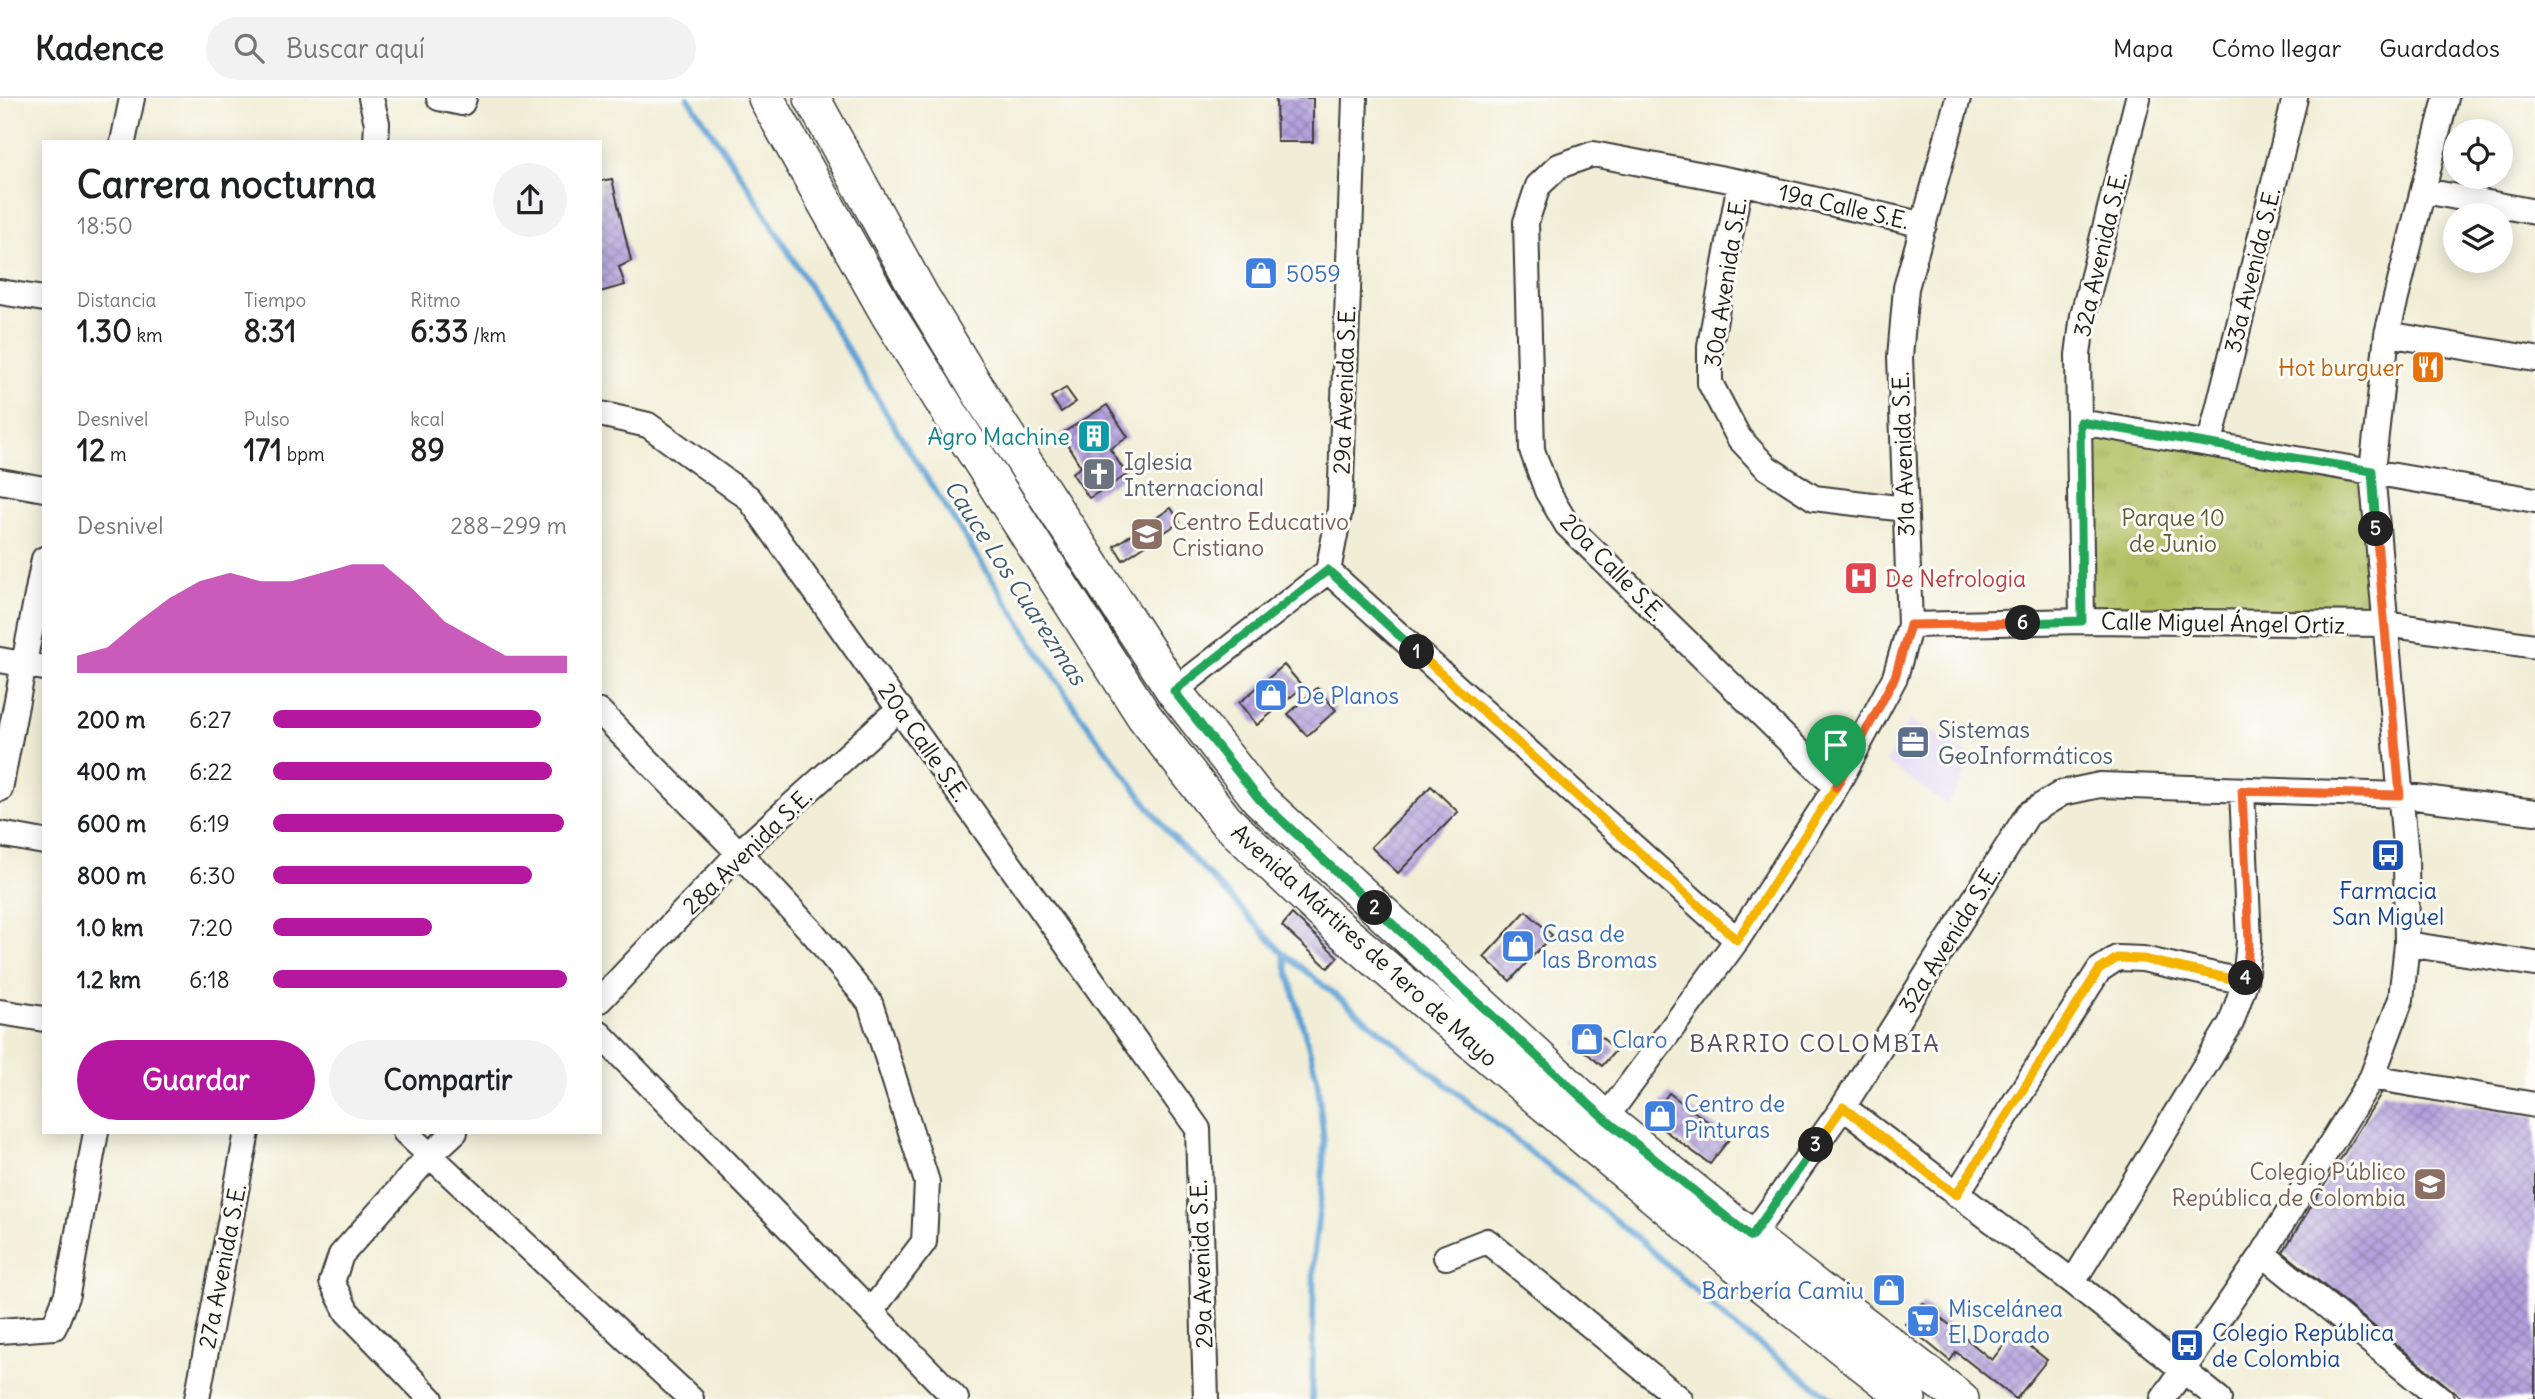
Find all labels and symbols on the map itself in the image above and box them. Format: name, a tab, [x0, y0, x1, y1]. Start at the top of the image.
street label: 32a Avenida S.E.	[2067, 168, 2133, 340]
street label: 19a Calle S.E.	[1776, 177, 1912, 235]
street label: 33a Avenida S.E.	[2217, 184, 2287, 356]
street label: 30a Avenida S.E.	[1697, 195, 1753, 369]
shop icon: 5059	[1242, 254, 1280, 292]
place label: 5059	[1286, 259, 1341, 288]
street label: 29a Avenida S.E.	[1327, 305, 1361, 475]
restaurant icon: Hot burguer	[2409, 348, 2447, 386]
place label: Hot burguer	[2278, 353, 2405, 382]
street label: 31a Avenida S.E.	[1886, 371, 1920, 537]
building icon: Agro Machine	[1075, 417, 1113, 455]
place label: Agro Machine	[927, 422, 1070, 451]
place label: Iglesia Internacional	[1124, 447, 1264, 502]
church icon: Iglesia Internacional	[1080, 455, 1118, 493]
water label: Cauce Los Cuarezmas	[938, 474, 1094, 691]
park label: Parque 10 de Junio	[2121, 503, 2225, 558]
place label: Centro Educativo Cristiano	[1172, 507, 1349, 562]
street label: 20a Calle S.E.	[1554, 507, 1672, 627]
pin: 5	[2358, 512, 2394, 546]
school or university icon: Centro Educativo Cristiano	[1128, 515, 1166, 553]
hospital icon: De Nefrologia	[1842, 559, 1880, 597]
place label: De Nefrologia	[1885, 564, 2026, 593]
pin: 6	[2006, 606, 2040, 640]
street label: Calle Miguel Ángel Ortiz	[2101, 606, 2345, 640]
pin: 1	[1400, 634, 1434, 670]
shop icon: De Planos	[1252, 676, 1290, 714]
street label: 20a Calle S.E.	[872, 677, 976, 807]
place label: De Planos	[1296, 681, 1399, 710]
pin	[1806, 715, 1866, 787]
place label: Sistemas GeoInformáticos	[1938, 715, 2113, 770]
office icon: Sistemas GeoInformáticos	[1894, 723, 1932, 761]
street label: 28a Avenida S.E.	[676, 782, 818, 920]
street label: Avenida Mártires de 1ero de Mayo	[1226, 817, 1504, 1073]
bus stop icon: Farmacia San Miguel	[2369, 836, 2407, 874]
street label: 32a Avenida S.E.	[1892, 860, 2006, 1018]
place label: Farmacia San Miguel	[2332, 876, 2444, 931]
pin: 2	[1358, 890, 1392, 926]
place label: Casa de las Bromas	[1542, 919, 1657, 974]
shop icon: Casa de las Bromas	[1499, 927, 1537, 965]
pin: 4	[2228, 960, 2264, 996]
shop icon: Claro	[1568, 1020, 1606, 1058]
place label: Claro	[1612, 1025, 1668, 1054]
district label: BARRIO COLOMBIA	[1689, 1028, 1941, 1058]
place label: Centro de Pinturas	[1684, 1089, 1785, 1144]
shop icon: Centro de Pinturas	[1641, 1097, 1679, 1135]
pin: 3	[1798, 1128, 1834, 1162]
place label: Colegio Público República de Colombia	[2171, 1157, 2406, 1212]
school or university icon: Colegio Público República de Colombia	[2411, 1165, 2449, 1203]
street label: 29a Avenida S.E.	[1184, 1179, 1218, 1349]
street label: 27a Avenida S.E.	[192, 1181, 252, 1351]
shop icon: Barbería Camiu	[1870, 1271, 1908, 1309]
place label: Barbería Camiu	[1701, 1276, 1864, 1305]
place label: Miscelánea El Dorado	[1948, 1294, 2063, 1349]
supermarket icon: Miscelánea El Dorado	[1904, 1302, 1942, 1340]
place label: Colegio República de Colombia	[2212, 1318, 2395, 1373]
bus stop icon: Colegio República de Colombia	[2168, 1326, 2206, 1364]

